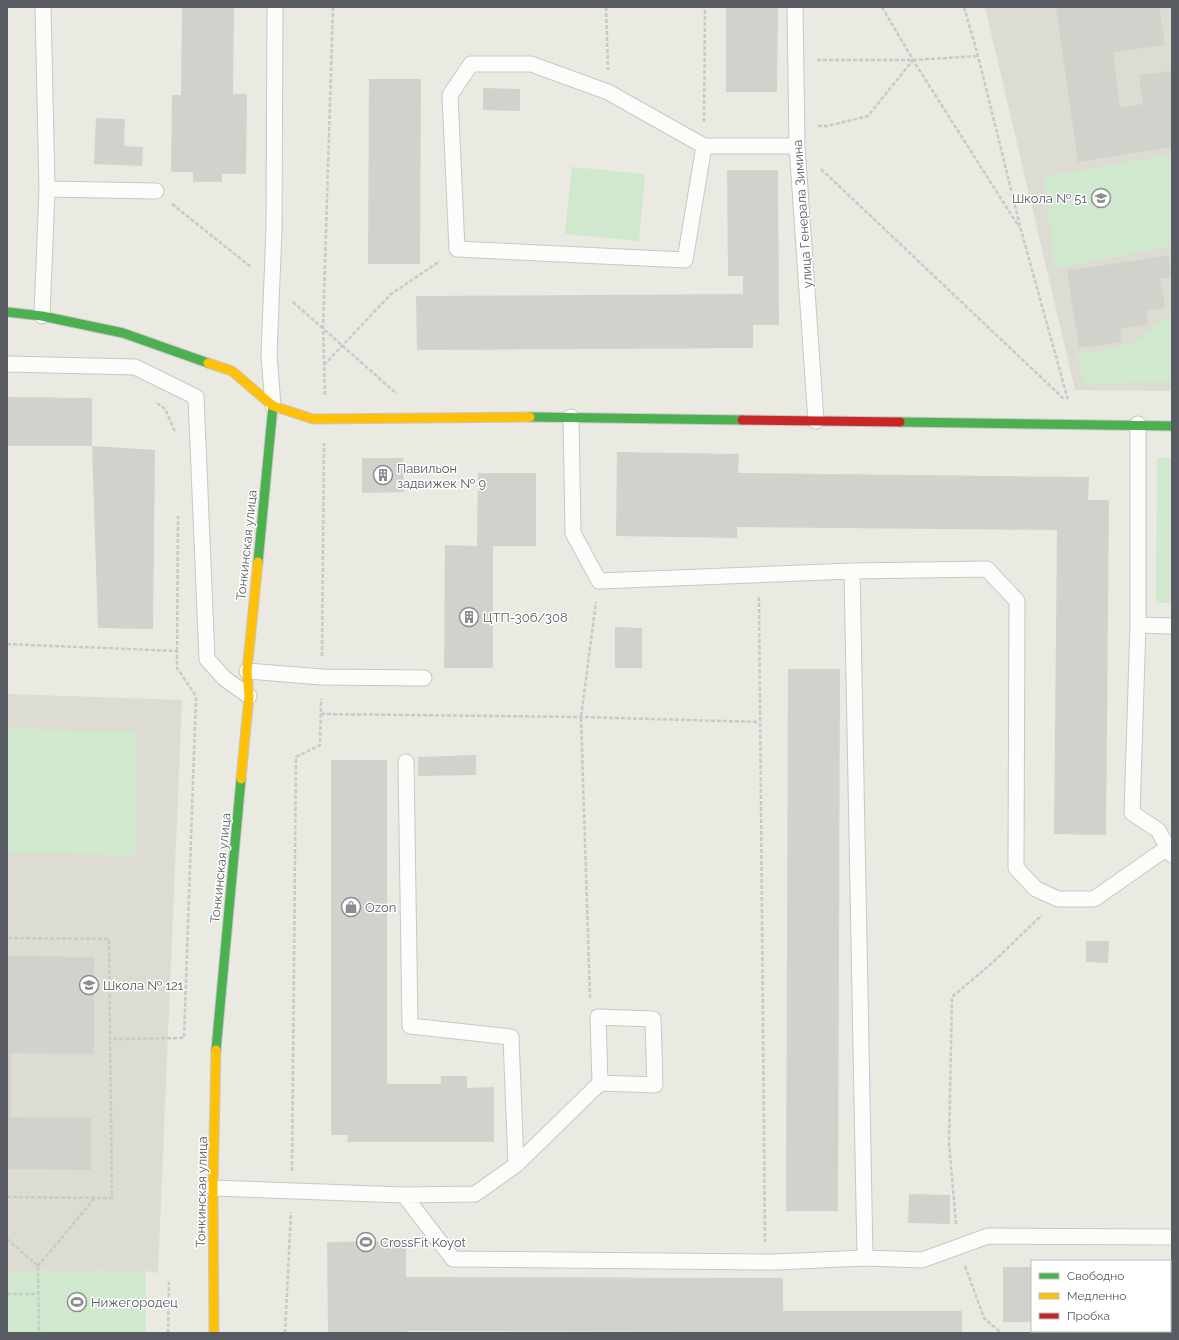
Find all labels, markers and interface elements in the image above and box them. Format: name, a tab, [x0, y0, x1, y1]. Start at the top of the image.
street label: улица Генерала Зимина	[790, 139, 815, 289]
school or university icon: Школа № 51	[1090, 187, 1112, 209]
place label: Школа № 51	[1012, 191, 1087, 206]
place label: Павильон задвижек № 9	[397, 461, 486, 491]
building icon: Павильон задвижек № 9	[372, 464, 394, 486]
street label: Тонкинская улица	[233, 489, 260, 601]
building icon: ЦТП-306/308	[458, 606, 480, 628]
place label: ЦТП-306/308	[483, 610, 568, 625]
street label: Тонкинская улица	[207, 812, 234, 924]
shop icon: Ozon	[340, 896, 362, 918]
place label: Ozon	[365, 900, 396, 915]
school or university icon: Школа № 121	[78, 974, 100, 996]
place label: Школа № 121	[103, 978, 184, 993]
street label: Тонкинская улица	[193, 1136, 210, 1248]
sports icon: CrossFit Koyot	[355, 1231, 377, 1253]
place label: CrossFit Koyot	[380, 1235, 467, 1250]
legend	[1031, 1260, 1171, 1332]
text: Свободно	[1067, 1269, 1124, 1283]
text: Медленно	[1067, 1289, 1126, 1303]
sports icon: Нижегородец	[66, 1291, 88, 1313]
place label: Нижегородец	[91, 1295, 178, 1310]
text: Пробка	[1067, 1309, 1110, 1323]

